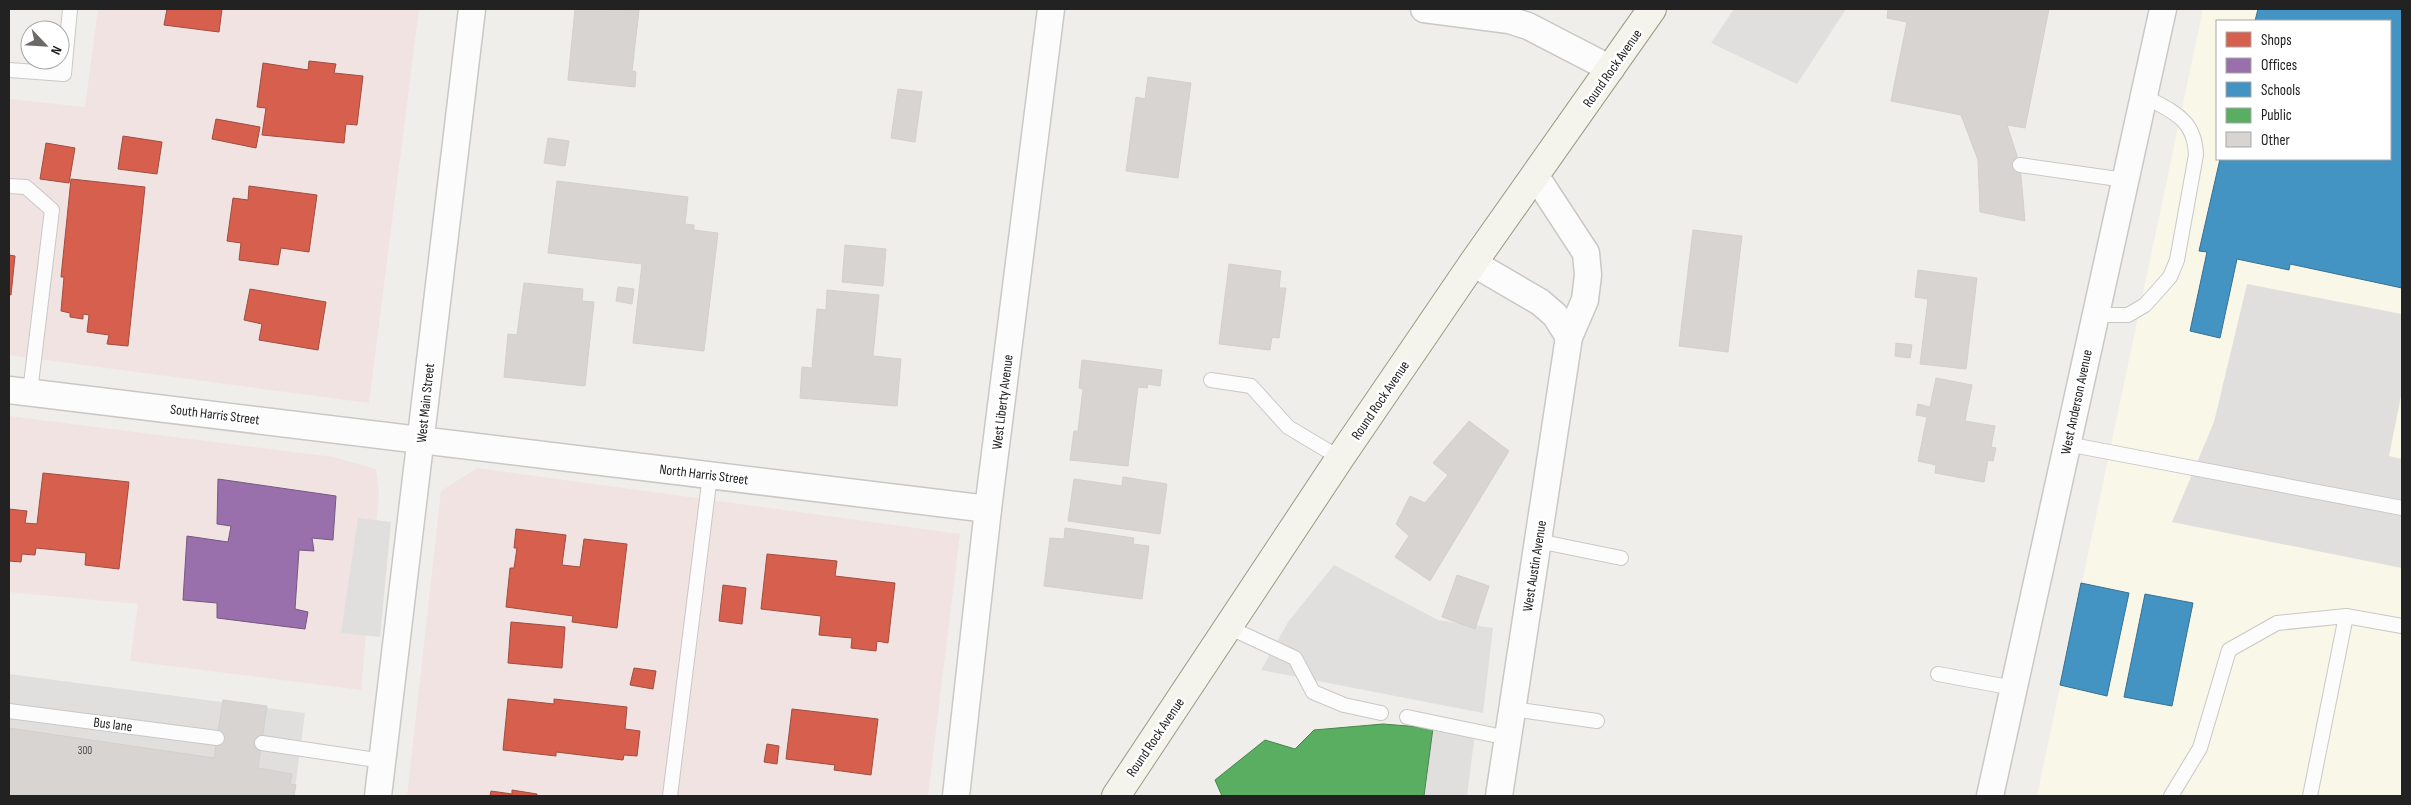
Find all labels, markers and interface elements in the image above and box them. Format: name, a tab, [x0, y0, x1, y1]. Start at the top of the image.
north arrow	[20, 20, 70, 70]
legend	[2216, 20, 2391, 160]
street label: Round Rock Avenue	[1579, 26, 1646, 111]
text: Shops	[2261, 31, 2292, 50]
text: N	[47, 43, 66, 57]
text: Offices	[2261, 56, 2297, 75]
text: Schools	[2261, 81, 2300, 100]
text: Public	[2261, 106, 2292, 125]
text: Other	[2261, 131, 2290, 150]
street label: West Anderson Avenue	[2057, 348, 2096, 456]
street label: West Liberty Avenue	[988, 354, 1017, 451]
street label: Round Rock Avenue	[1348, 358, 1413, 443]
street label: West Main Street	[413, 362, 438, 444]
street label: South Harris Street	[169, 401, 261, 428]
street label: North Harris Street	[658, 461, 749, 488]
street label: West Austin Avenue	[1519, 519, 1550, 613]
street label: Round Rock Avenue	[1123, 695, 1188, 780]
street label: Bus lane	[93, 714, 133, 735]
house number: 300	[78, 744, 92, 757]

